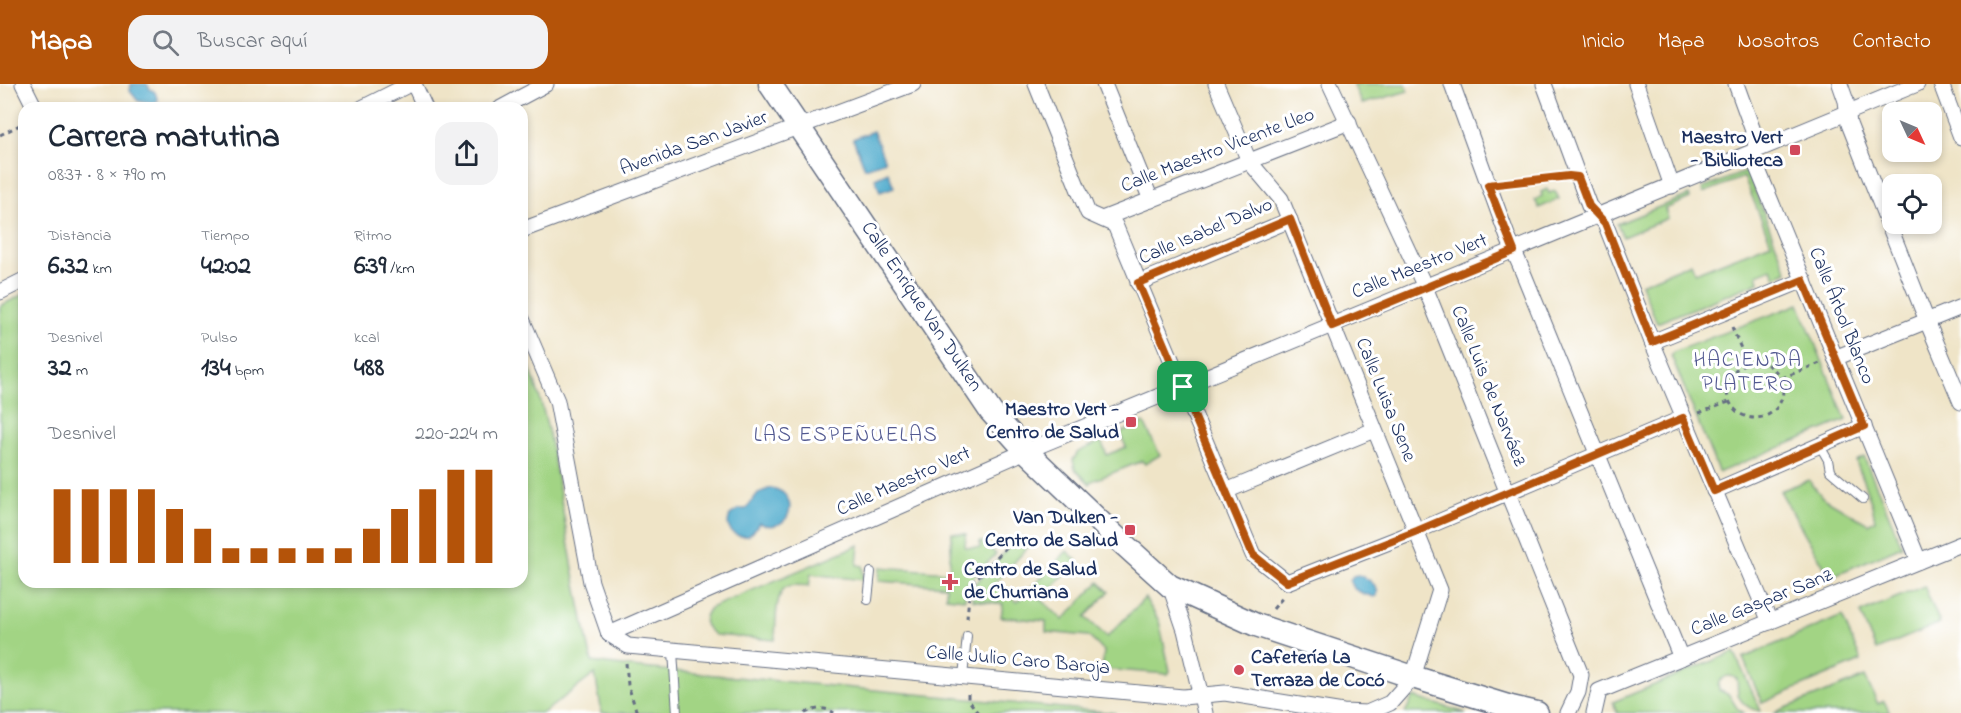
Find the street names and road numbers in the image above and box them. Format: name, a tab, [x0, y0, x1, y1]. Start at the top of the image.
street label: Calle Maestro Vicente Lleo	[1117, 101, 1319, 201]
street label: Avenida San Javier	[616, 103, 773, 184]
street label: Calle Isabel Dalvo	[1135, 191, 1277, 273]
street label: Calle Enrique Van Dulken	[853, 216, 989, 398]
street label: Calle Maestro Vert	[1348, 226, 1493, 307]
street label: Calle Árbol Blanco	[1800, 243, 1882, 389]
street label: Calle Luis de Narváez	[1443, 301, 1534, 471]
street label: Calle Luisa Sene	[1347, 334, 1423, 466]
street label: Calle Maestro Vert	[832, 439, 976, 525]
street label: Calle Gaspar Sanz	[1687, 561, 1838, 645]
street label: Calle Julio Caro Baroja	[925, 639, 1111, 683]

